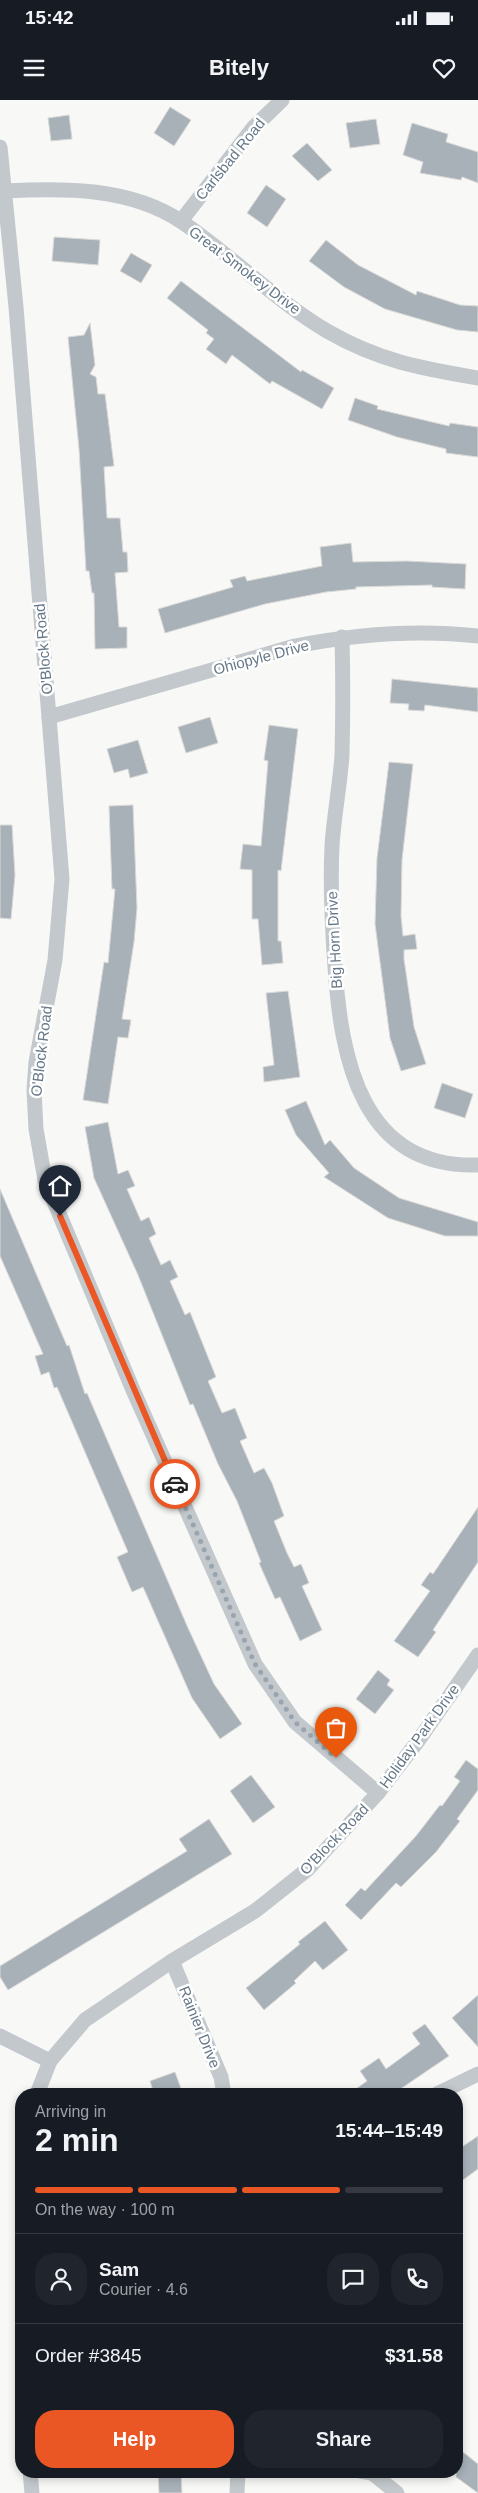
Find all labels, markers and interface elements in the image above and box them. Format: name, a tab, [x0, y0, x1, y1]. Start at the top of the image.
text: 15:42	[25, 7, 74, 28]
icon: menu	[20, 54, 48, 82]
icon: heart	[430, 54, 458, 82]
text: Bitely	[209, 55, 269, 80]
street label: Carlsbad Road	[192, 115, 268, 203]
street label: Great Smokey Drive	[186, 223, 304, 317]
street label: O'Block Road	[31, 603, 55, 695]
street label: Ohiopyle Drive	[211, 636, 311, 678]
street label: Big Horn Drive	[323, 891, 345, 989]
street label: O'Block Road	[27, 1005, 55, 1097]
pin	[39, 1165, 81, 1216]
icon: home	[46, 1172, 74, 1200]
courier	[150, 1459, 200, 1509]
icon: car	[161, 1470, 189, 1498]
street label: Holiday Park Drive	[376, 1681, 462, 1791]
pin	[315, 1707, 357, 1758]
icon: bag	[322, 1714, 350, 1742]
street label: O'Block Road	[296, 1800, 372, 1878]
street label: Rainier Drive	[176, 1984, 224, 2070]
text: Arriving in	[35, 2103, 106, 2120]
text: 15:44–15:49	[335, 2120, 443, 2141]
text: 2 min	[35, 2122, 119, 2158]
text: On the way · 100 m	[35, 2201, 175, 2218]
button: person	[35, 2253, 87, 2305]
button: chat	[327, 2253, 379, 2305]
button: phone	[391, 2253, 443, 2305]
text: Sam	[99, 2259, 139, 2280]
text: Courier · 4.6	[99, 2281, 188, 2298]
text: Order #3845	[35, 2345, 142, 2366]
text: $31.58	[385, 2345, 443, 2366]
button: Help	[35, 2410, 234, 2468]
button: Share	[244, 2410, 443, 2468]

